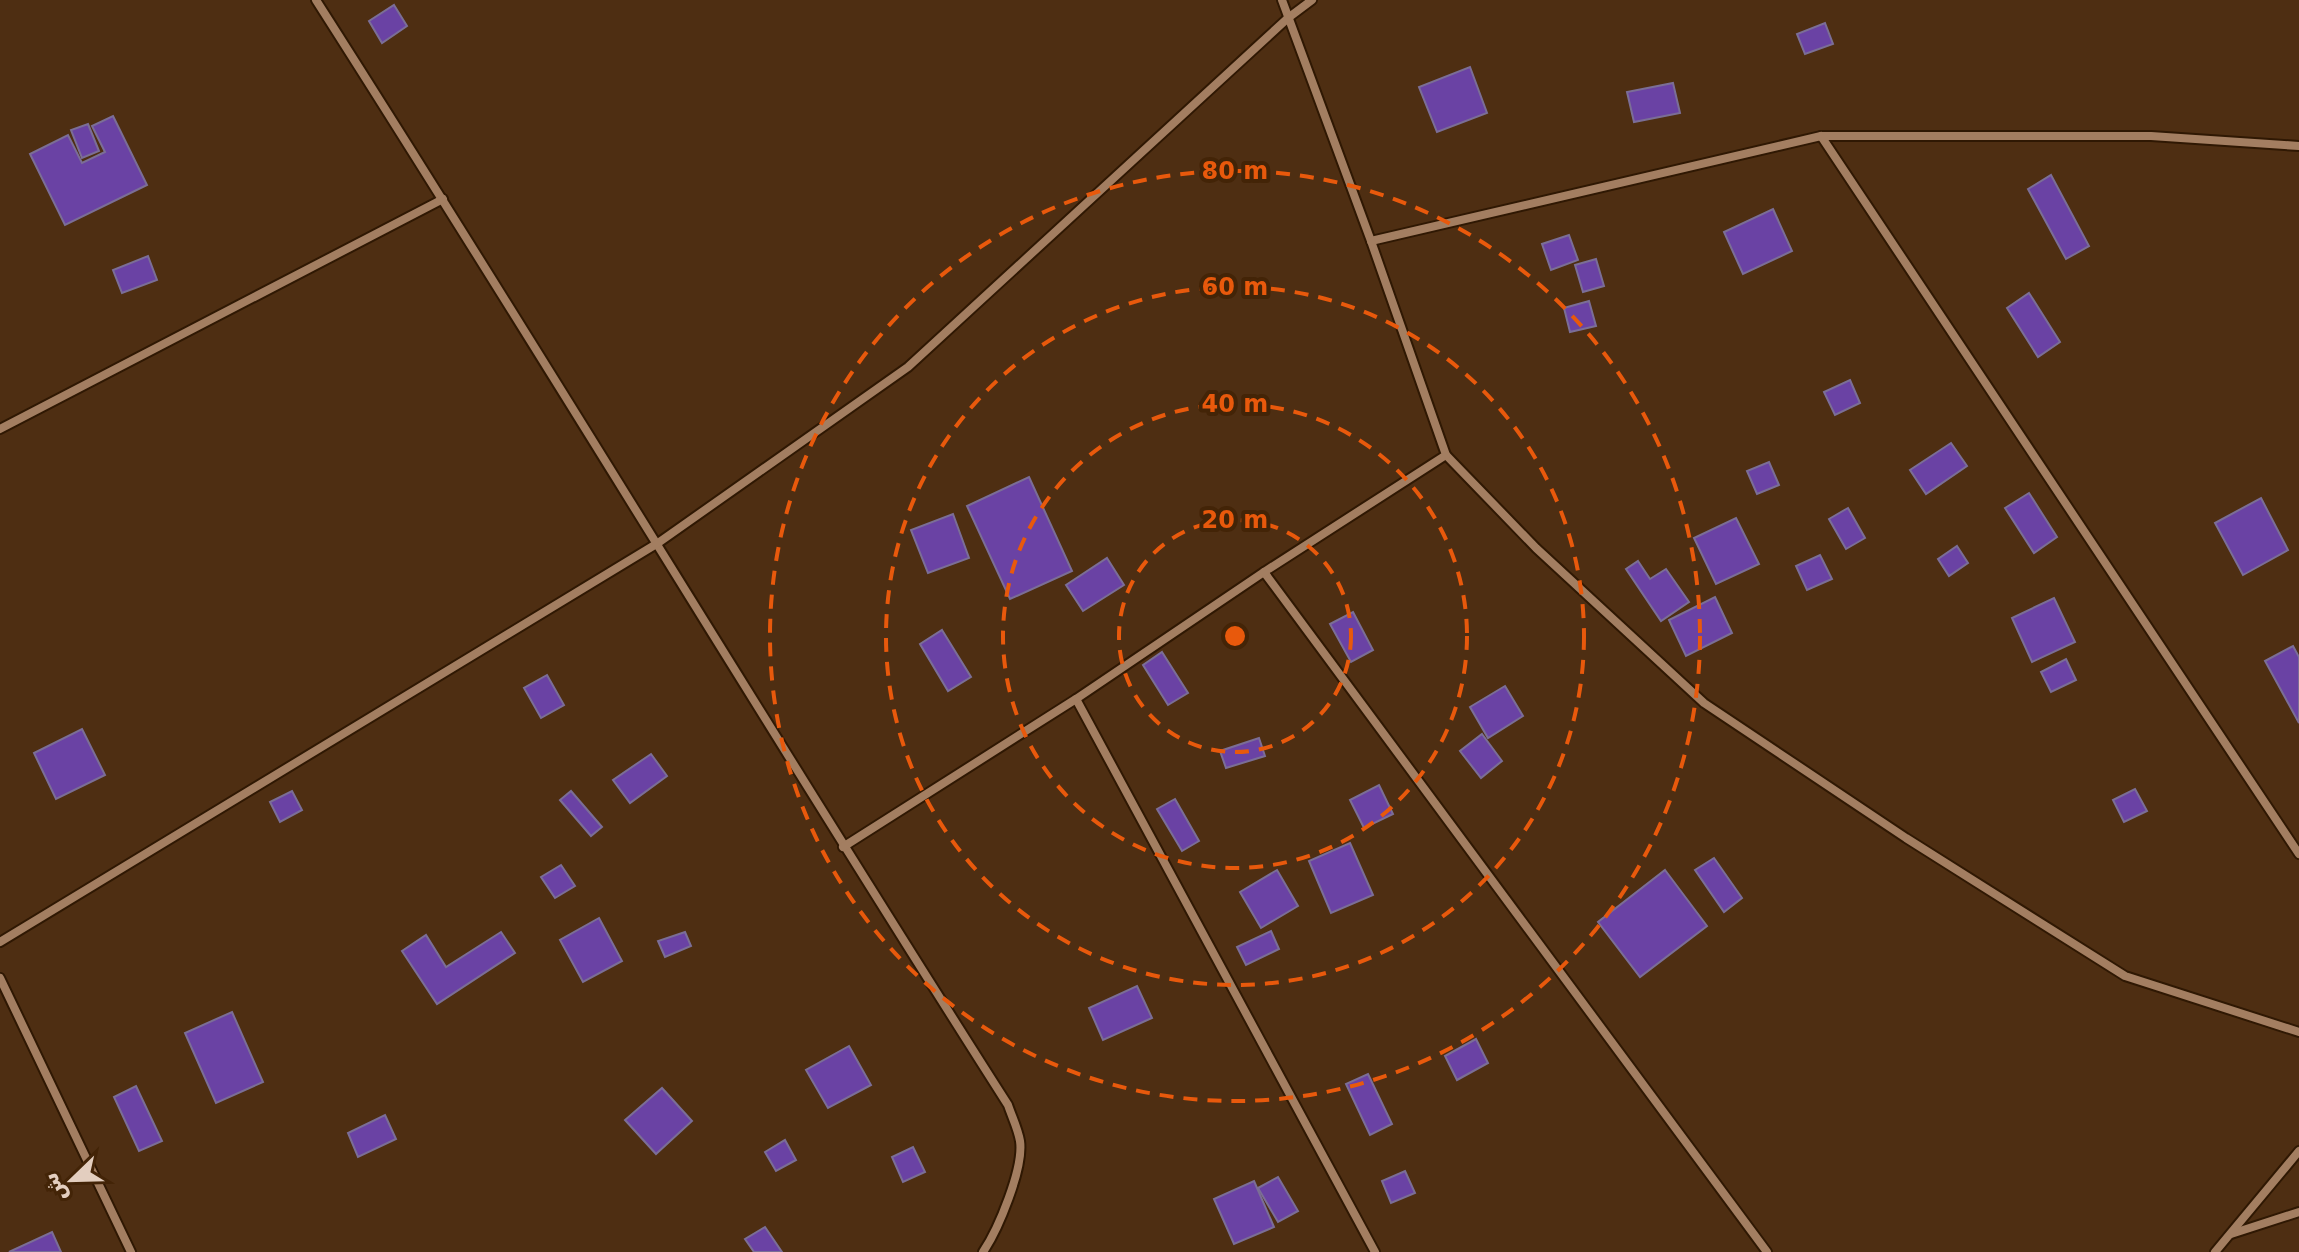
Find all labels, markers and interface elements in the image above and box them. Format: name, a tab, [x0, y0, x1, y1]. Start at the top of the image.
text: 80 m	[1202, 157, 1268, 185]
text: 60 m	[1202, 273, 1268, 301]
text: 40 m	[1202, 390, 1268, 418]
text: 20 m	[1202, 506, 1268, 534]
centre of rings	[1221, 622, 1249, 650]
north arrow	[32, 1140, 112, 1220]
text: ش	[37, 1169, 71, 1206]

